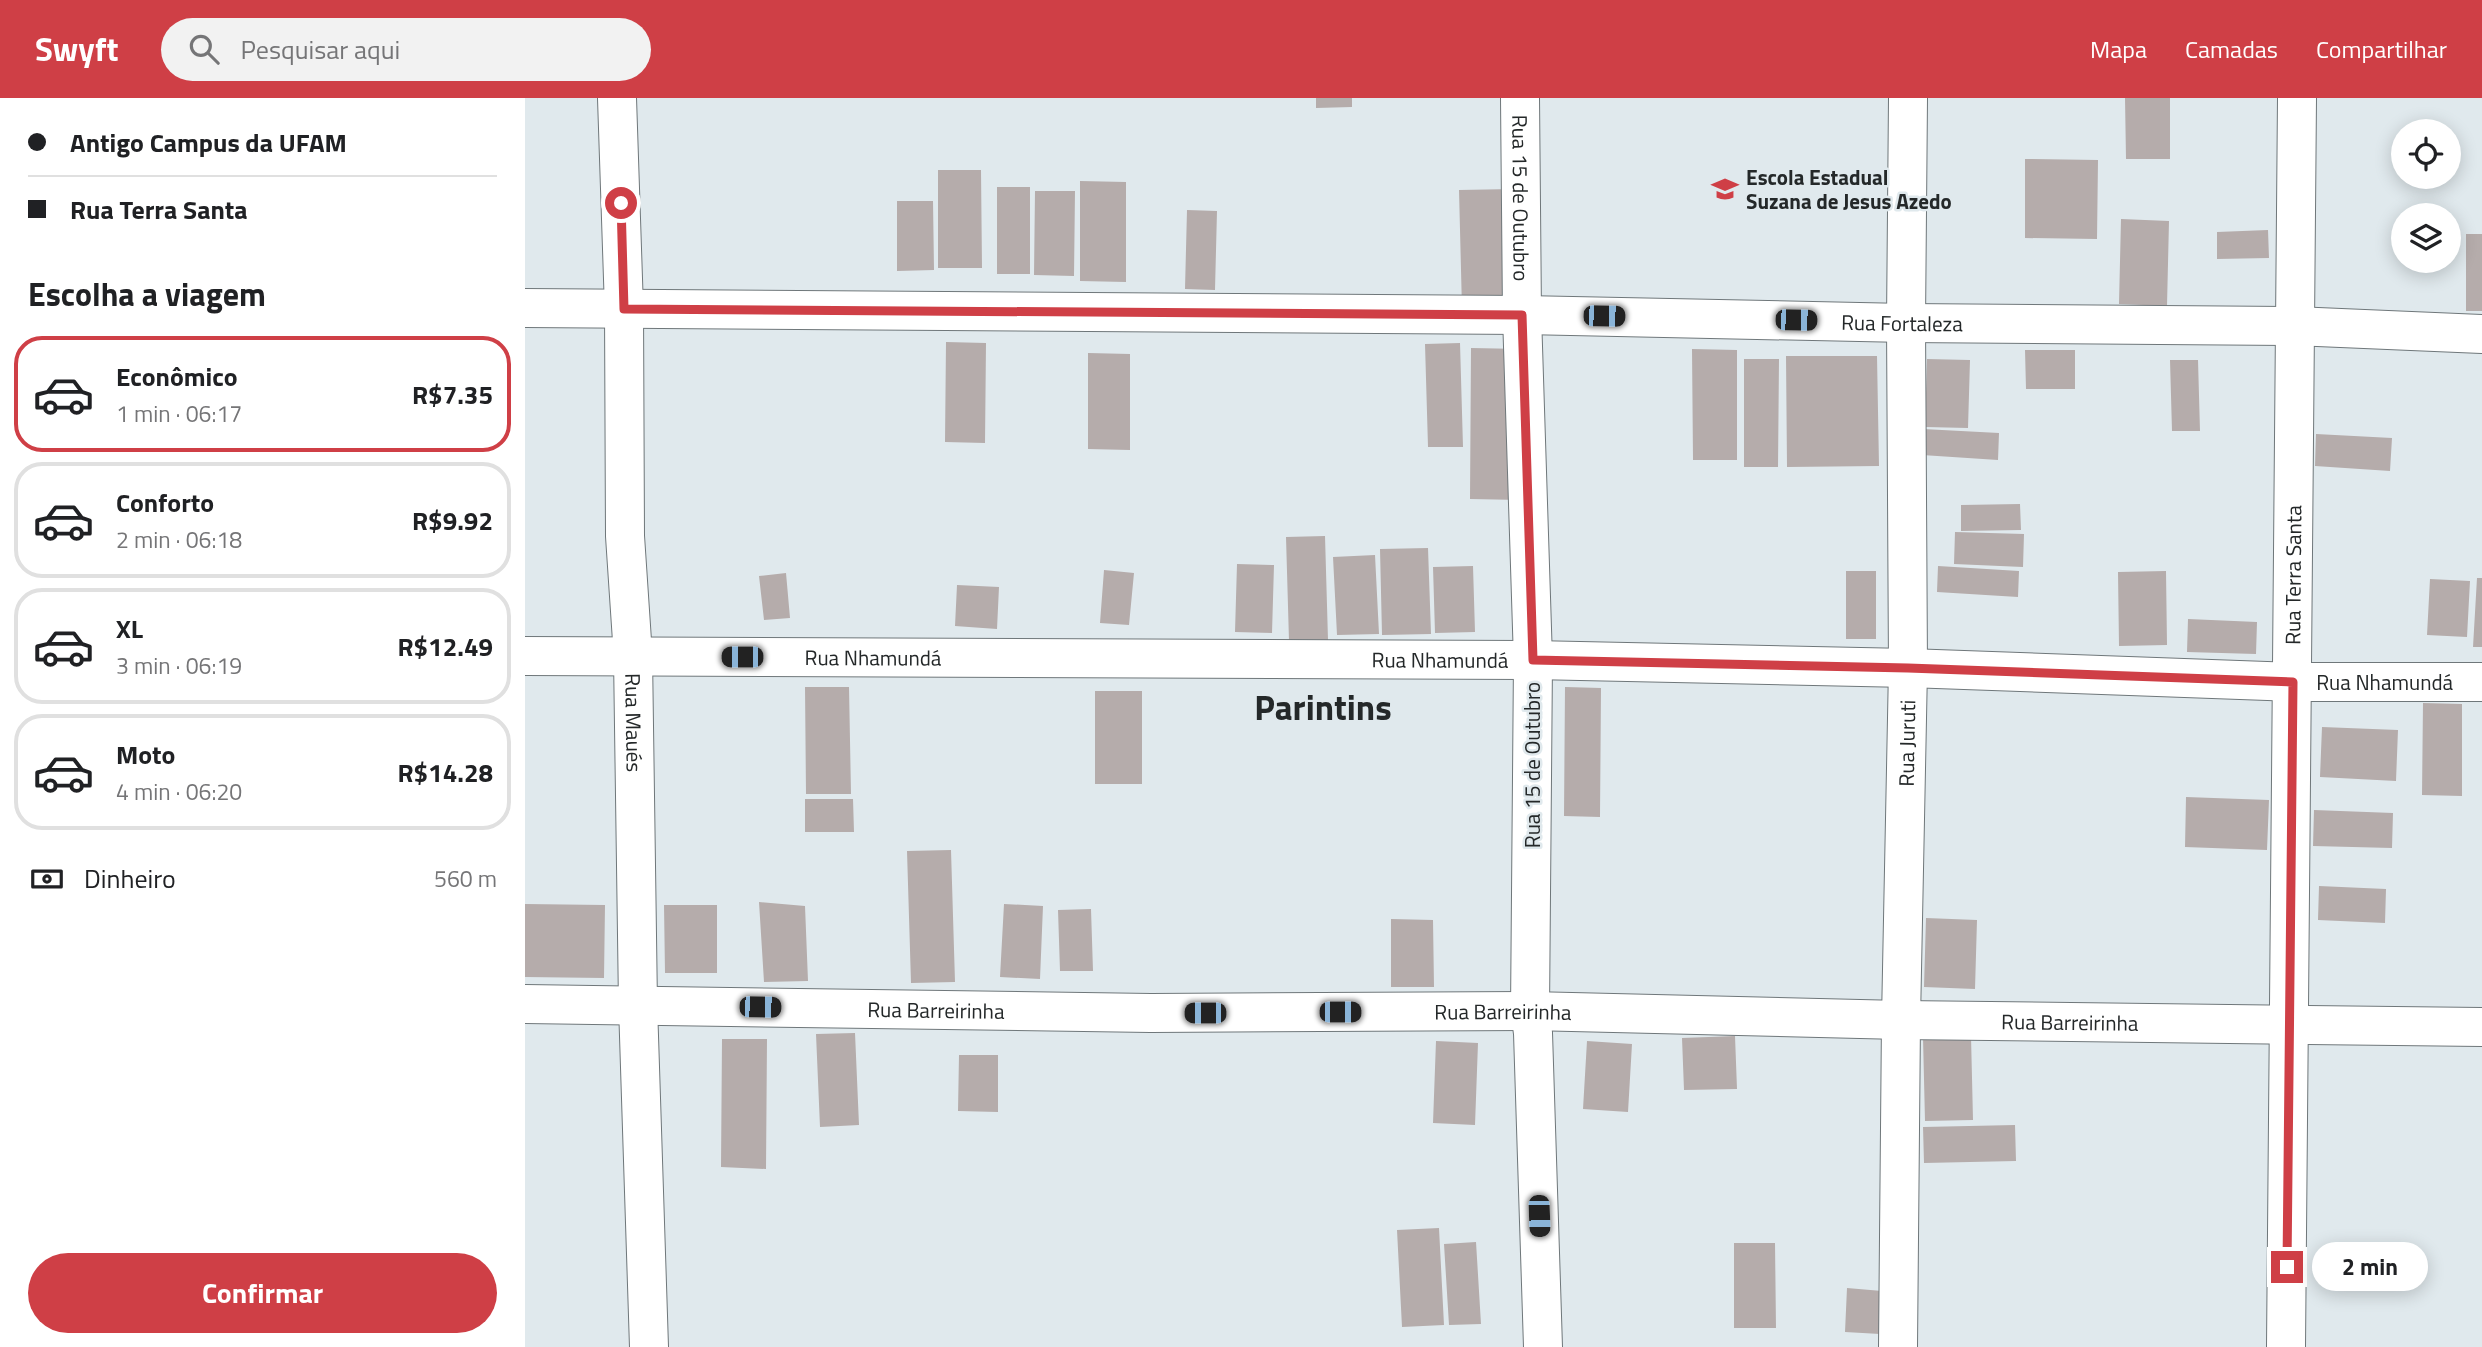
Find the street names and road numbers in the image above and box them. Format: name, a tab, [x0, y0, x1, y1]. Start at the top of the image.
street label: Rua 15 de Outubro	[1504, 115, 1538, 281]
street label: Rua Fortaleza	[1841, 306, 1963, 339]
street label: Rua Terra Santa	[2276, 505, 2309, 645]
street label: Rua Nhamundá	[805, 641, 942, 674]
street label: Rua Nhamundá	[1372, 643, 1509, 676]
street label: Rua Nhamundá	[2316, 666, 2454, 698]
street label: Rua Maués	[617, 673, 651, 772]
street label: Rua 15 de Outubro	[1516, 682, 1548, 848]
street label: Rua Juruti	[1890, 699, 1923, 787]
street label: Rua Barreirinha	[867, 993, 1005, 1027]
street label: Rua Barreirinha	[1434, 995, 1572, 1028]
street label: Rua Barreirinha	[2001, 1005, 2139, 1039]

